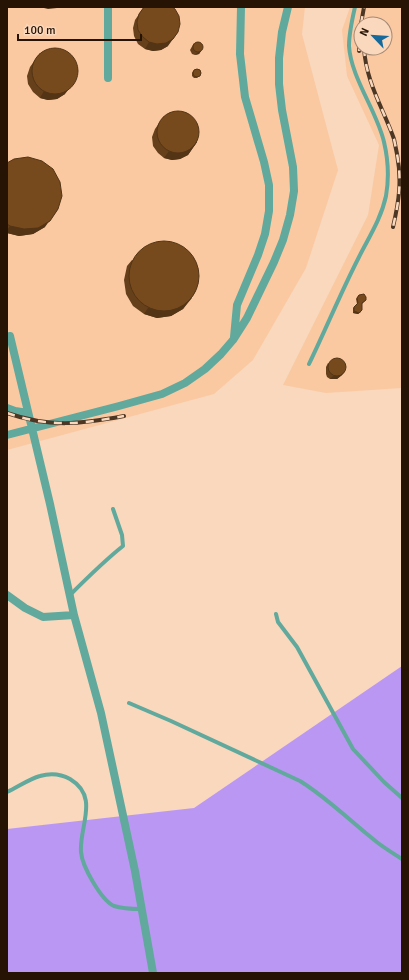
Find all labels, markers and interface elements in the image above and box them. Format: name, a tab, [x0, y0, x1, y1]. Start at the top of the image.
scale bar	[18, 16, 141, 42]
north arrow	[353, 16, 393, 56]
text: 100 m	[24, 23, 56, 38]
text: N	[357, 26, 372, 38]

